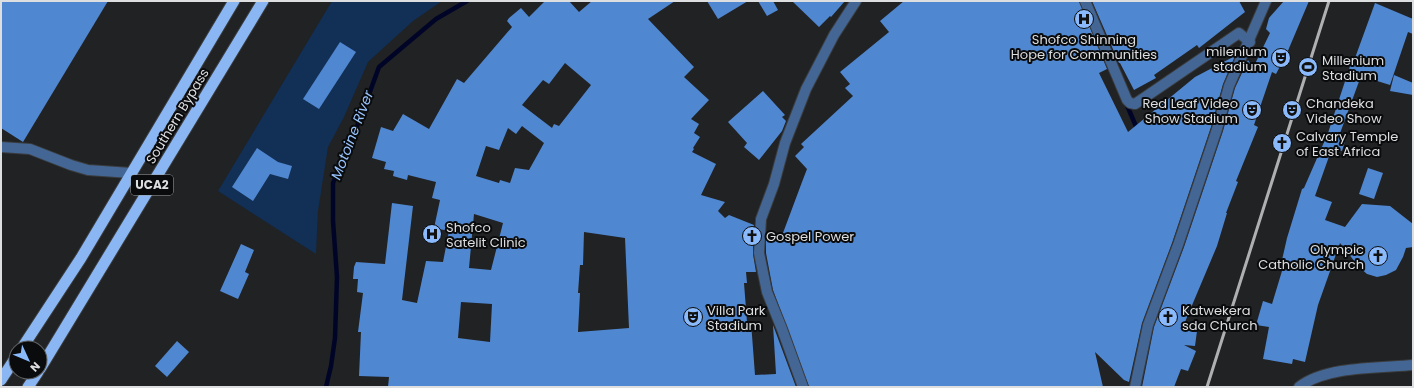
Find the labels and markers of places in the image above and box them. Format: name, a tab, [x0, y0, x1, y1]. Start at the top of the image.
hospital icon: Shofco Shinning Hope for Communities	[1073, 8, 1095, 30]
place label: Shofco Shinning Hope for Communities	[1011, 30, 1157, 64]
place label: milenium stadium	[1206, 42, 1267, 76]
theatre icon: milenium stadium	[1270, 47, 1292, 69]
place label: Millenium Stadium	[1322, 51, 1384, 85]
sports icon: Millenium Stadium	[1297, 56, 1319, 78]
place label: Red Leaf Video Show Stadium	[1142, 94, 1238, 128]
place label: Chandeka Video Show	[1306, 94, 1382, 128]
theatre icon: Red Leaf Video Show Stadium	[1241, 99, 1263, 121]
theatre icon: Chandeka Video Show	[1281, 99, 1303, 121]
place label: Calvary Temple of East Africa	[1296, 127, 1398, 161]
church icon: Calvary Temple of East Africa	[1271, 132, 1293, 154]
place label: Shofco Satelit Clinic	[446, 218, 526, 252]
hospital icon: Shofco Satelit Clinic	[421, 223, 443, 245]
church icon: Gospel Power	[741, 225, 763, 247]
place label: Gospel Power	[766, 227, 854, 246]
place label: Olympic Catholic Church	[1258, 240, 1364, 274]
church icon: Olympic Catholic Church	[1367, 245, 1389, 267]
place label: Villa Park Stadium	[707, 301, 766, 335]
place label: Katwekera sda Church	[1182, 301, 1258, 335]
theatre icon: Villa Park Stadium	[682, 306, 704, 328]
church icon: Katwekera sda Church	[1157, 306, 1179, 328]

